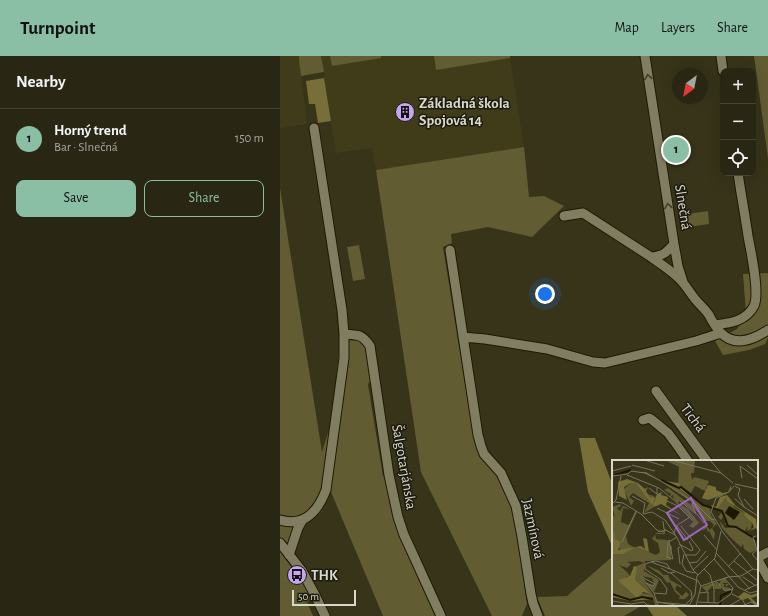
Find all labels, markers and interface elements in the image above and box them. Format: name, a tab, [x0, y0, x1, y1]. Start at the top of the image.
text: Turnpoint	[20, 19, 95, 38]
text: Map	[614, 21, 639, 35]
text: Layers	[661, 21, 695, 35]
text: Share	[717, 21, 748, 35]
north arrow	[672, 68, 708, 104]
map controls	[720, 68, 756, 176]
button: +	[720, 68, 756, 104]
text: Nearby	[16, 73, 66, 90]
one-way arrow	[644, 74, 653, 80]
place label: Základná škola Spojová 14	[419, 96, 510, 128]
building icon: Základná škola Spojová 14	[394, 101, 416, 123]
button: −	[720, 104, 756, 140]
text: Horný trend	[54, 123, 127, 138]
text: 1	[27, 132, 31, 145]
text: 150 m	[235, 132, 264, 145]
pin: 1	[663, 135, 689, 165]
button: locate	[720, 140, 756, 176]
text: Bar · Slnečná	[54, 141, 118, 154]
button: Save	[16, 180, 136, 217]
button: Share	[144, 180, 264, 217]
street label: Slnečná	[672, 183, 694, 231]
one-way arrow	[664, 202, 673, 209]
your location	[535, 284, 555, 304]
street label: Tichá	[678, 401, 709, 435]
street label: Šalgotarjánska	[389, 423, 420, 511]
inset map	[612, 460, 758, 606]
street label: Jazmínová	[519, 498, 547, 560]
bus stop icon: THK	[286, 564, 308, 586]
place label: THK	[311, 568, 338, 583]
scale bar	[292, 588, 356, 607]
text: 50 m	[298, 591, 319, 602]

